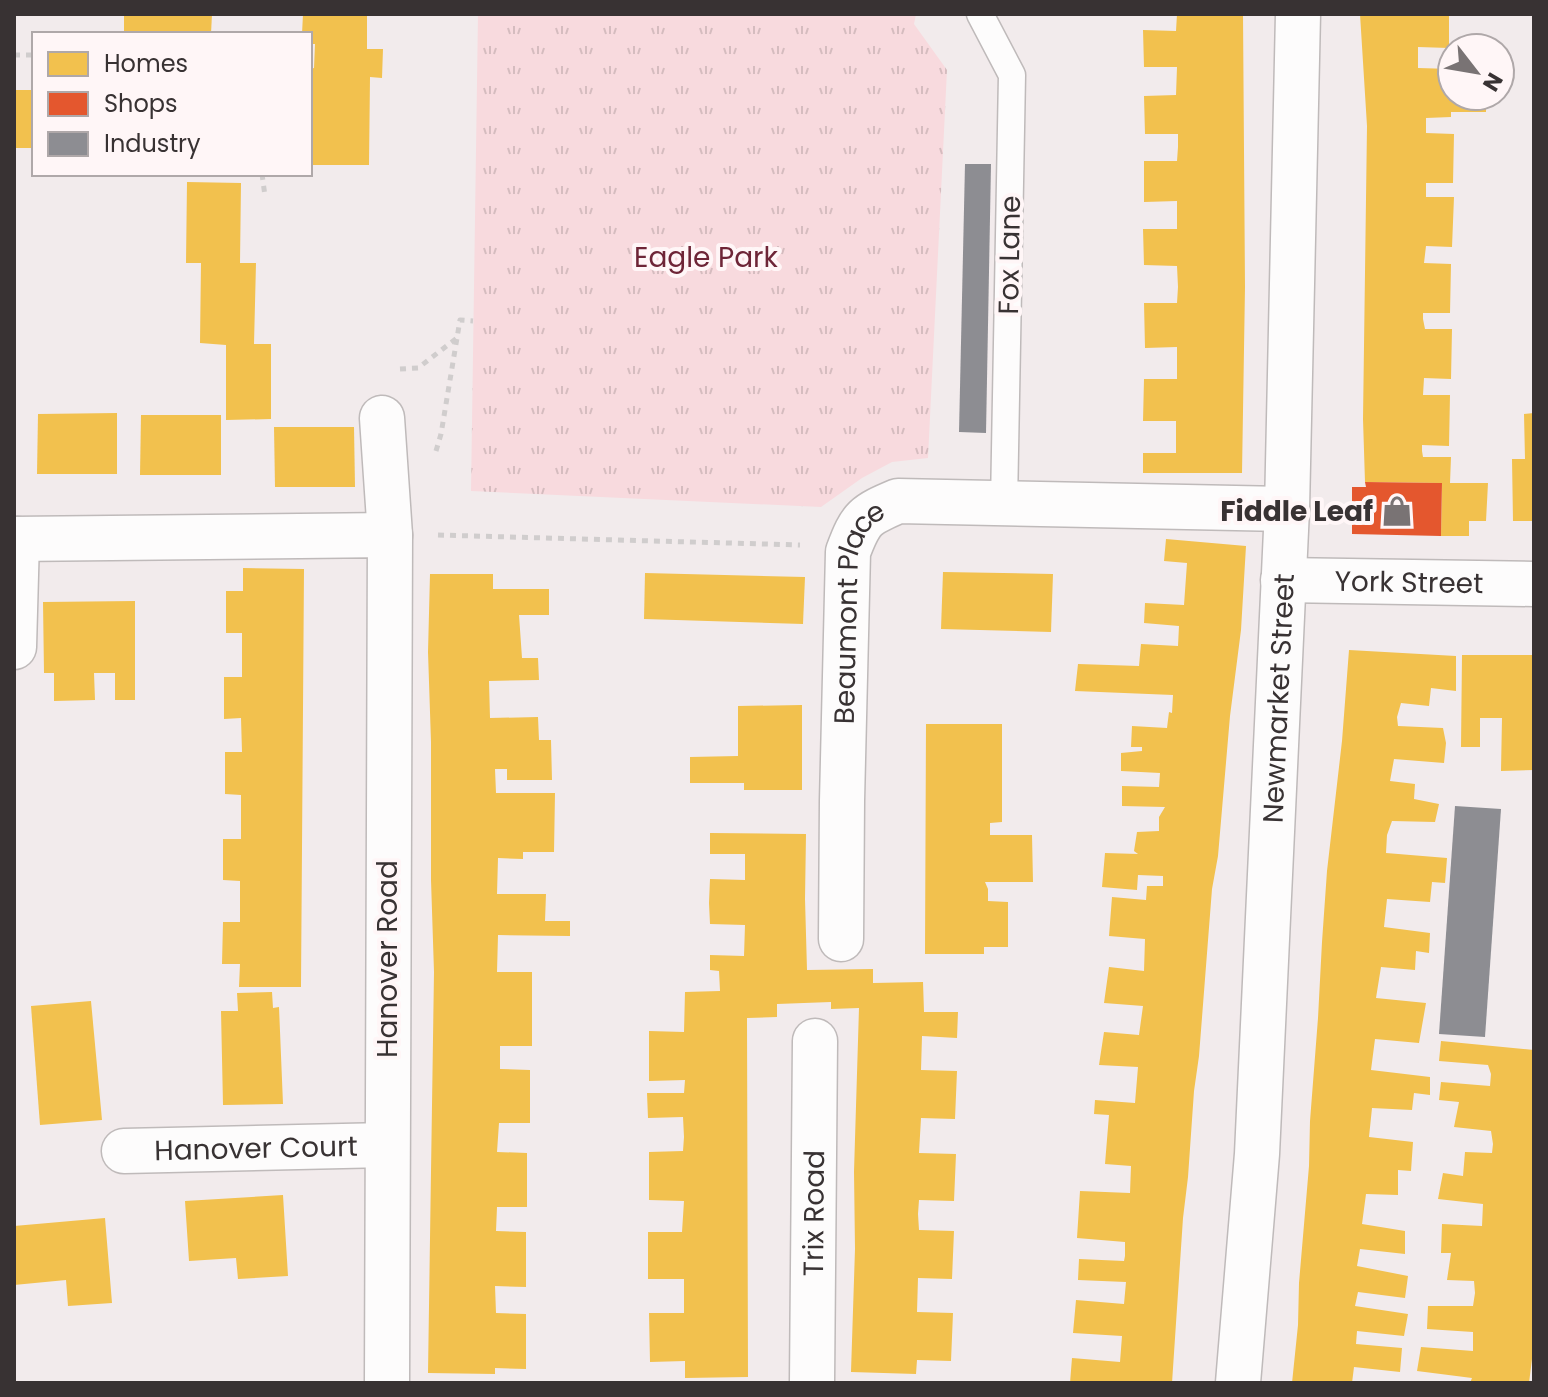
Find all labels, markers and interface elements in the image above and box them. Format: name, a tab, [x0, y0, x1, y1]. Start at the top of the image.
legend	[32, 32, 312, 176]
north arrow	[1436, 32, 1516, 112]
text: Homes	[104, 47, 188, 80]
text: N	[1475, 67, 1510, 97]
text: Shops	[104, 87, 178, 120]
text: Industry	[104, 127, 201, 160]
street label: Fox Lane	[989, 195, 1030, 315]
park label: Eagle Park	[634, 238, 779, 277]
street label: Beaumont Place	[825, 491, 892, 725]
place label: Fiddle Leaf	[1220, 492, 1373, 531]
shop icon: Fiddle Leaf	[1380, 494, 1414, 528]
street label: York Street	[1334, 562, 1484, 603]
street label: Newmarket Street	[1253, 573, 1304, 824]
street label: Hanover Road	[368, 860, 407, 1058]
street label: Hanover Court	[154, 1127, 358, 1170]
street label: Trix Road	[794, 1150, 834, 1276]

